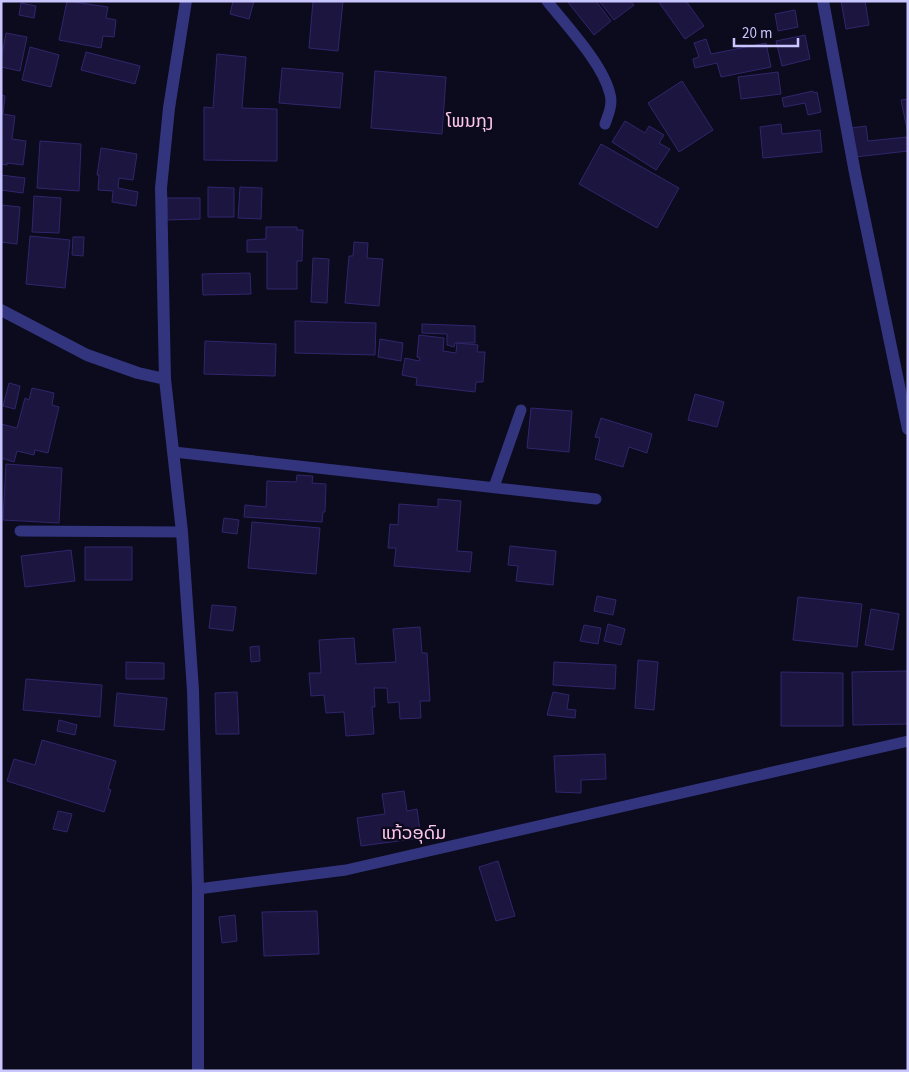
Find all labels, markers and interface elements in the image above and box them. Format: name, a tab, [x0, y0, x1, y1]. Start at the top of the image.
scale bar	[734, 15, 798, 47]
text: 20 m	[742, 23, 772, 44]
district label: ໂພນກຸງ	[446, 109, 493, 134]
district label: ແກ້ວອຸດົມ	[382, 821, 446, 846]

